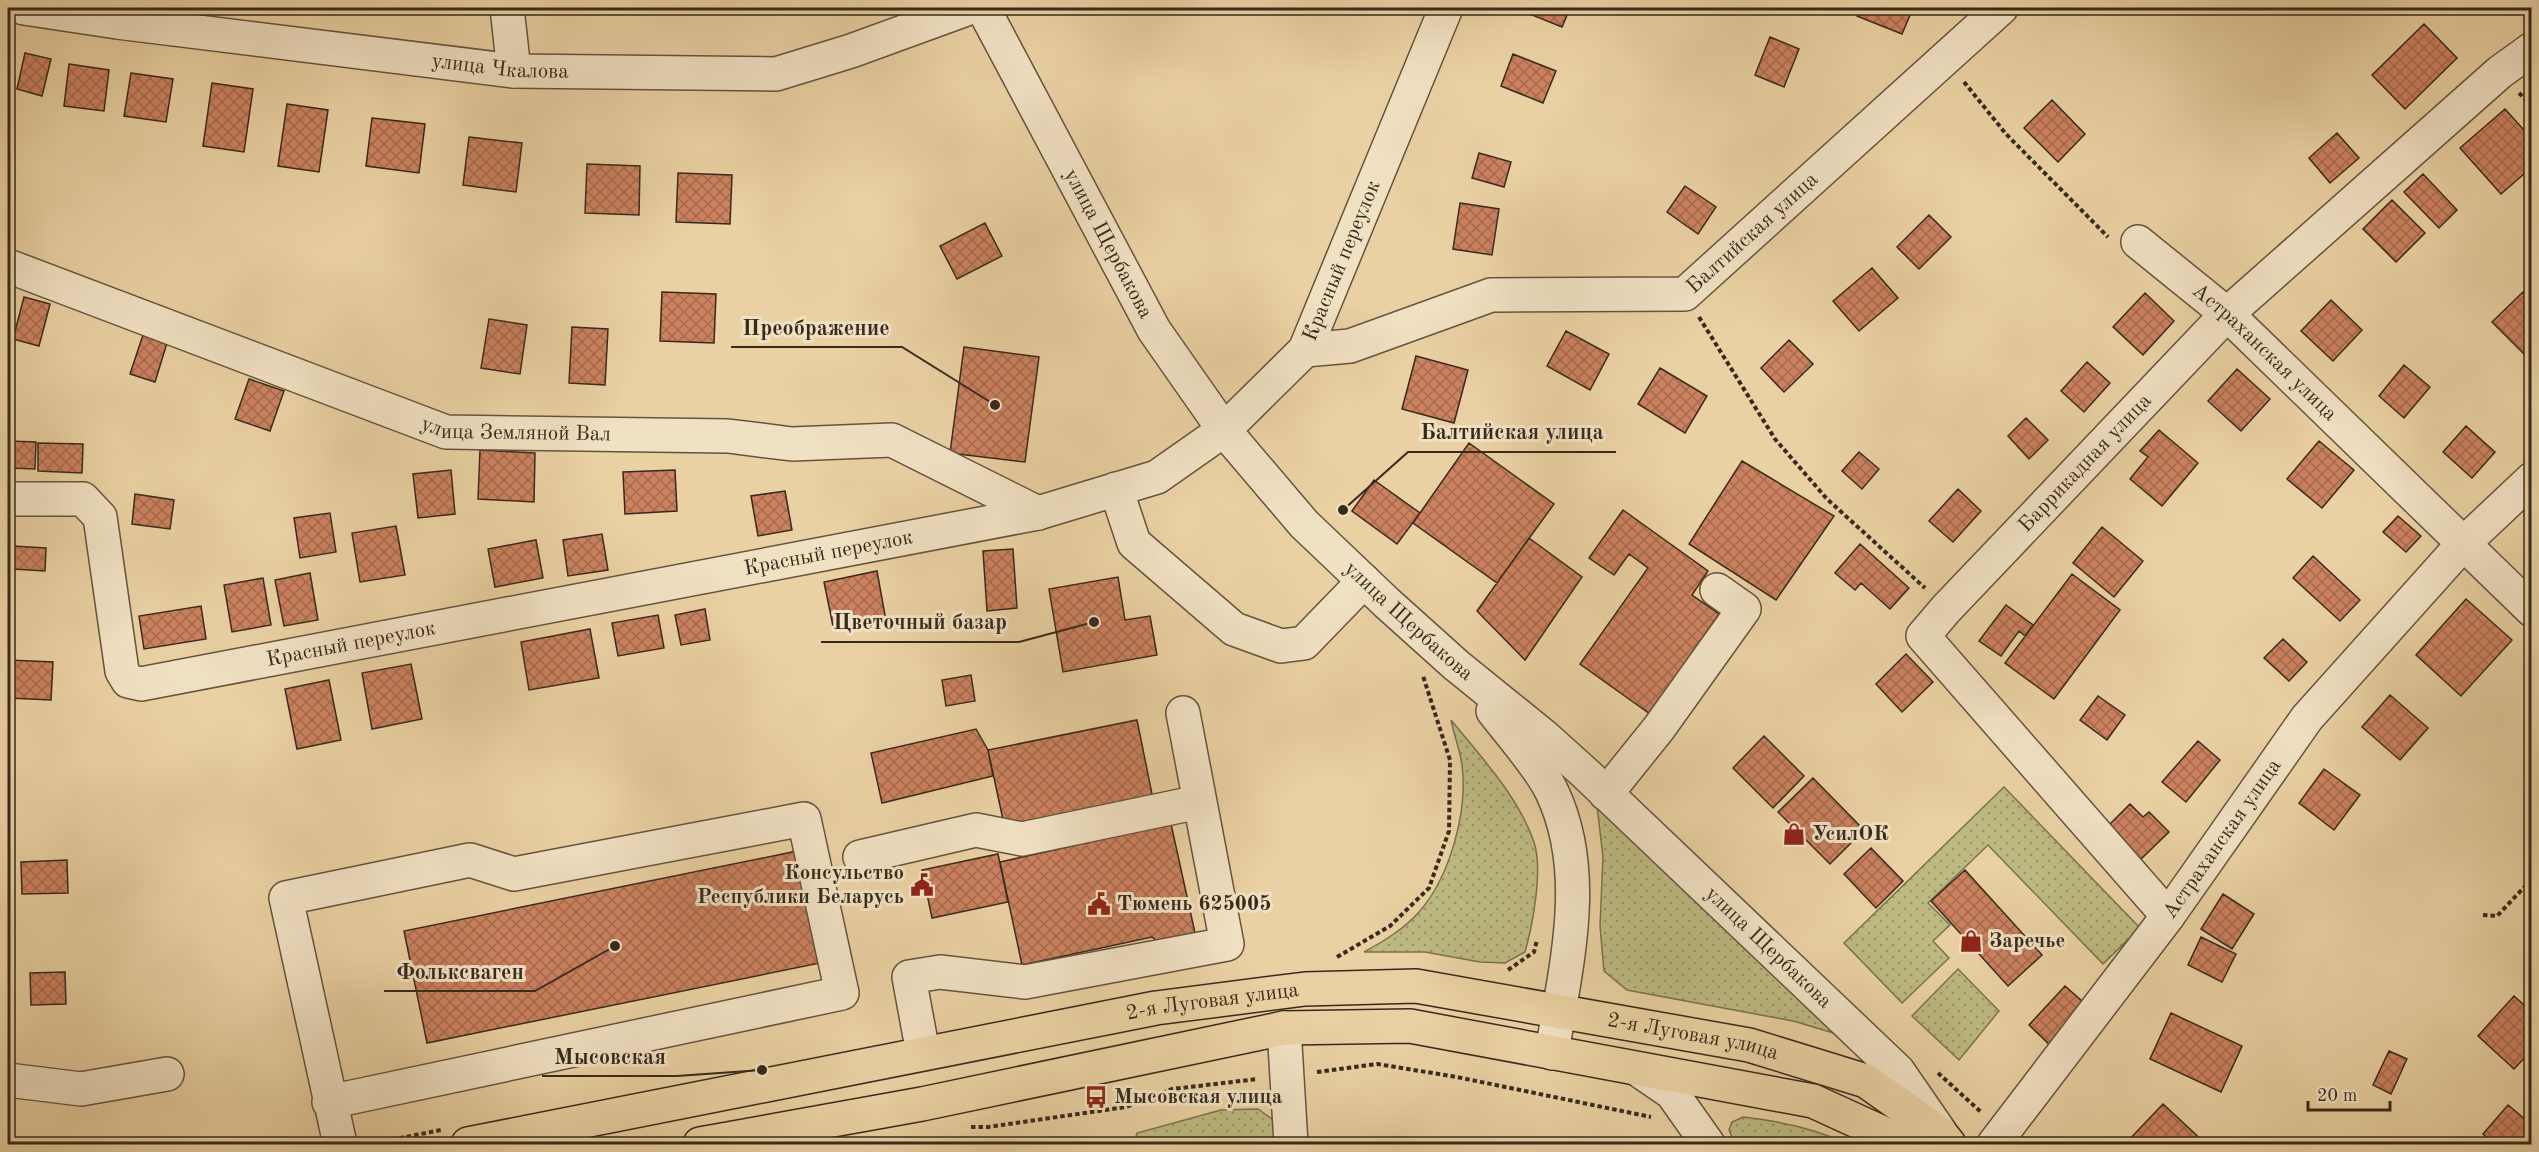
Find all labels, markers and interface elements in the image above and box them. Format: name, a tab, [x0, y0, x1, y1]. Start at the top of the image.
street label: улица Чкалова	[431, 50, 569, 82]
street label: улица Щербакова	[1060, 166, 1156, 322]
street label: Балтийская улица	[1683, 169, 1822, 298]
street label: Красный переулок	[1299, 177, 1384, 344]
street label: Астраханская улица	[2188, 280, 2341, 425]
callout: Преображение	[731, 307, 902, 347]
text: Преображение	[742, 318, 890, 340]
street label: Баррикадная улица	[2015, 390, 2155, 536]
callout: Балтийская улица	[1408, 412, 1616, 452]
street label: улица Земляной Вал	[418, 413, 611, 445]
text: Балтийская улица	[1420, 422, 1604, 444]
street label: Красный переулок	[742, 527, 915, 579]
street label: улица Щербакова	[1340, 558, 1477, 685]
callout: Цветочный базар	[821, 602, 1019, 642]
text: Цветочный базар	[833, 612, 1007, 634]
street label: Красный переулок	[265, 618, 438, 670]
street label: Астраханская улица	[2159, 755, 2285, 923]
shop icon: УсилОК	[1781, 821, 1807, 847]
place label: УсилОК	[1812, 824, 1889, 845]
place label: Консульство Республики Беларусь	[697, 863, 904, 908]
public building icon: Консульство Республики Беларусь	[909, 872, 935, 898]
street label: улица Щербакова	[1701, 883, 1836, 1012]
public building icon: Тюмень 625005	[1086, 891, 1112, 917]
place label: Тюмень 625005	[1117, 894, 1271, 915]
shop icon: Заречье	[1958, 928, 1984, 954]
place label: Заречье	[1989, 931, 2065, 952]
callout: Фольксваген	[384, 951, 535, 991]
text: Фольксваген	[396, 962, 524, 984]
street label: 2-я Луговая улица	[1124, 979, 1300, 1024]
street label: 2-я Луговая улица	[1606, 1010, 1781, 1064]
callout: Мысовская	[542, 1036, 677, 1076]
text: Мысовская	[554, 1047, 666, 1069]
scale bar	[2308, 1074, 2390, 1112]
bus stop icon: Мысовская улица	[1083, 1084, 1109, 1110]
place label: Мысовская улица	[1114, 1087, 1283, 1108]
text: 20 m	[2317, 1087, 2357, 1105]

